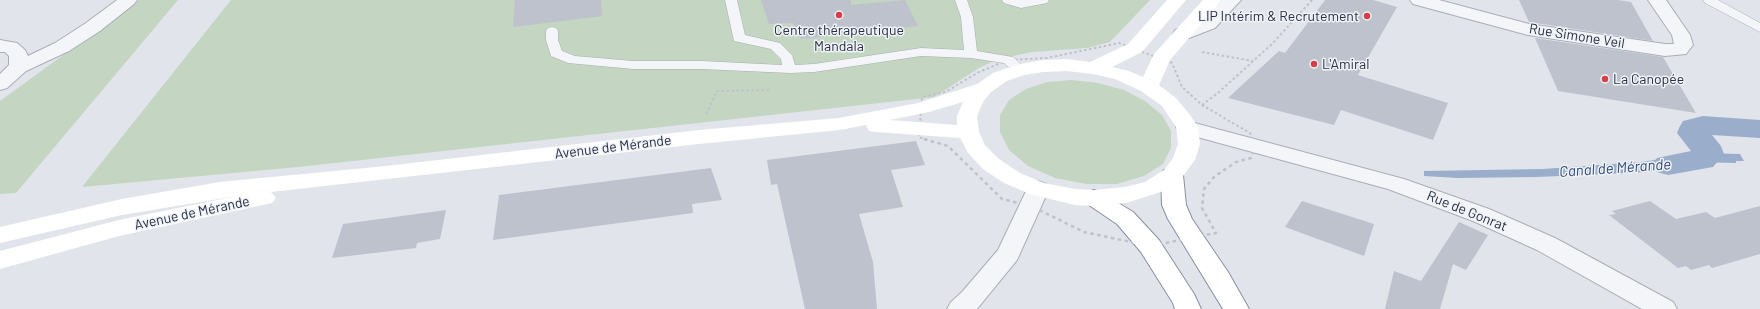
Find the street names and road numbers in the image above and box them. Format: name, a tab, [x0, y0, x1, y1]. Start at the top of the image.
street label: Rue Simone Veil	[1528, 20, 1626, 52]
street label: Avenue de Mérande	[554, 132, 672, 162]
street label: Rue de Gonrat	[1424, 187, 1510, 235]
street label: Avenue de Mérande	[133, 193, 251, 233]

